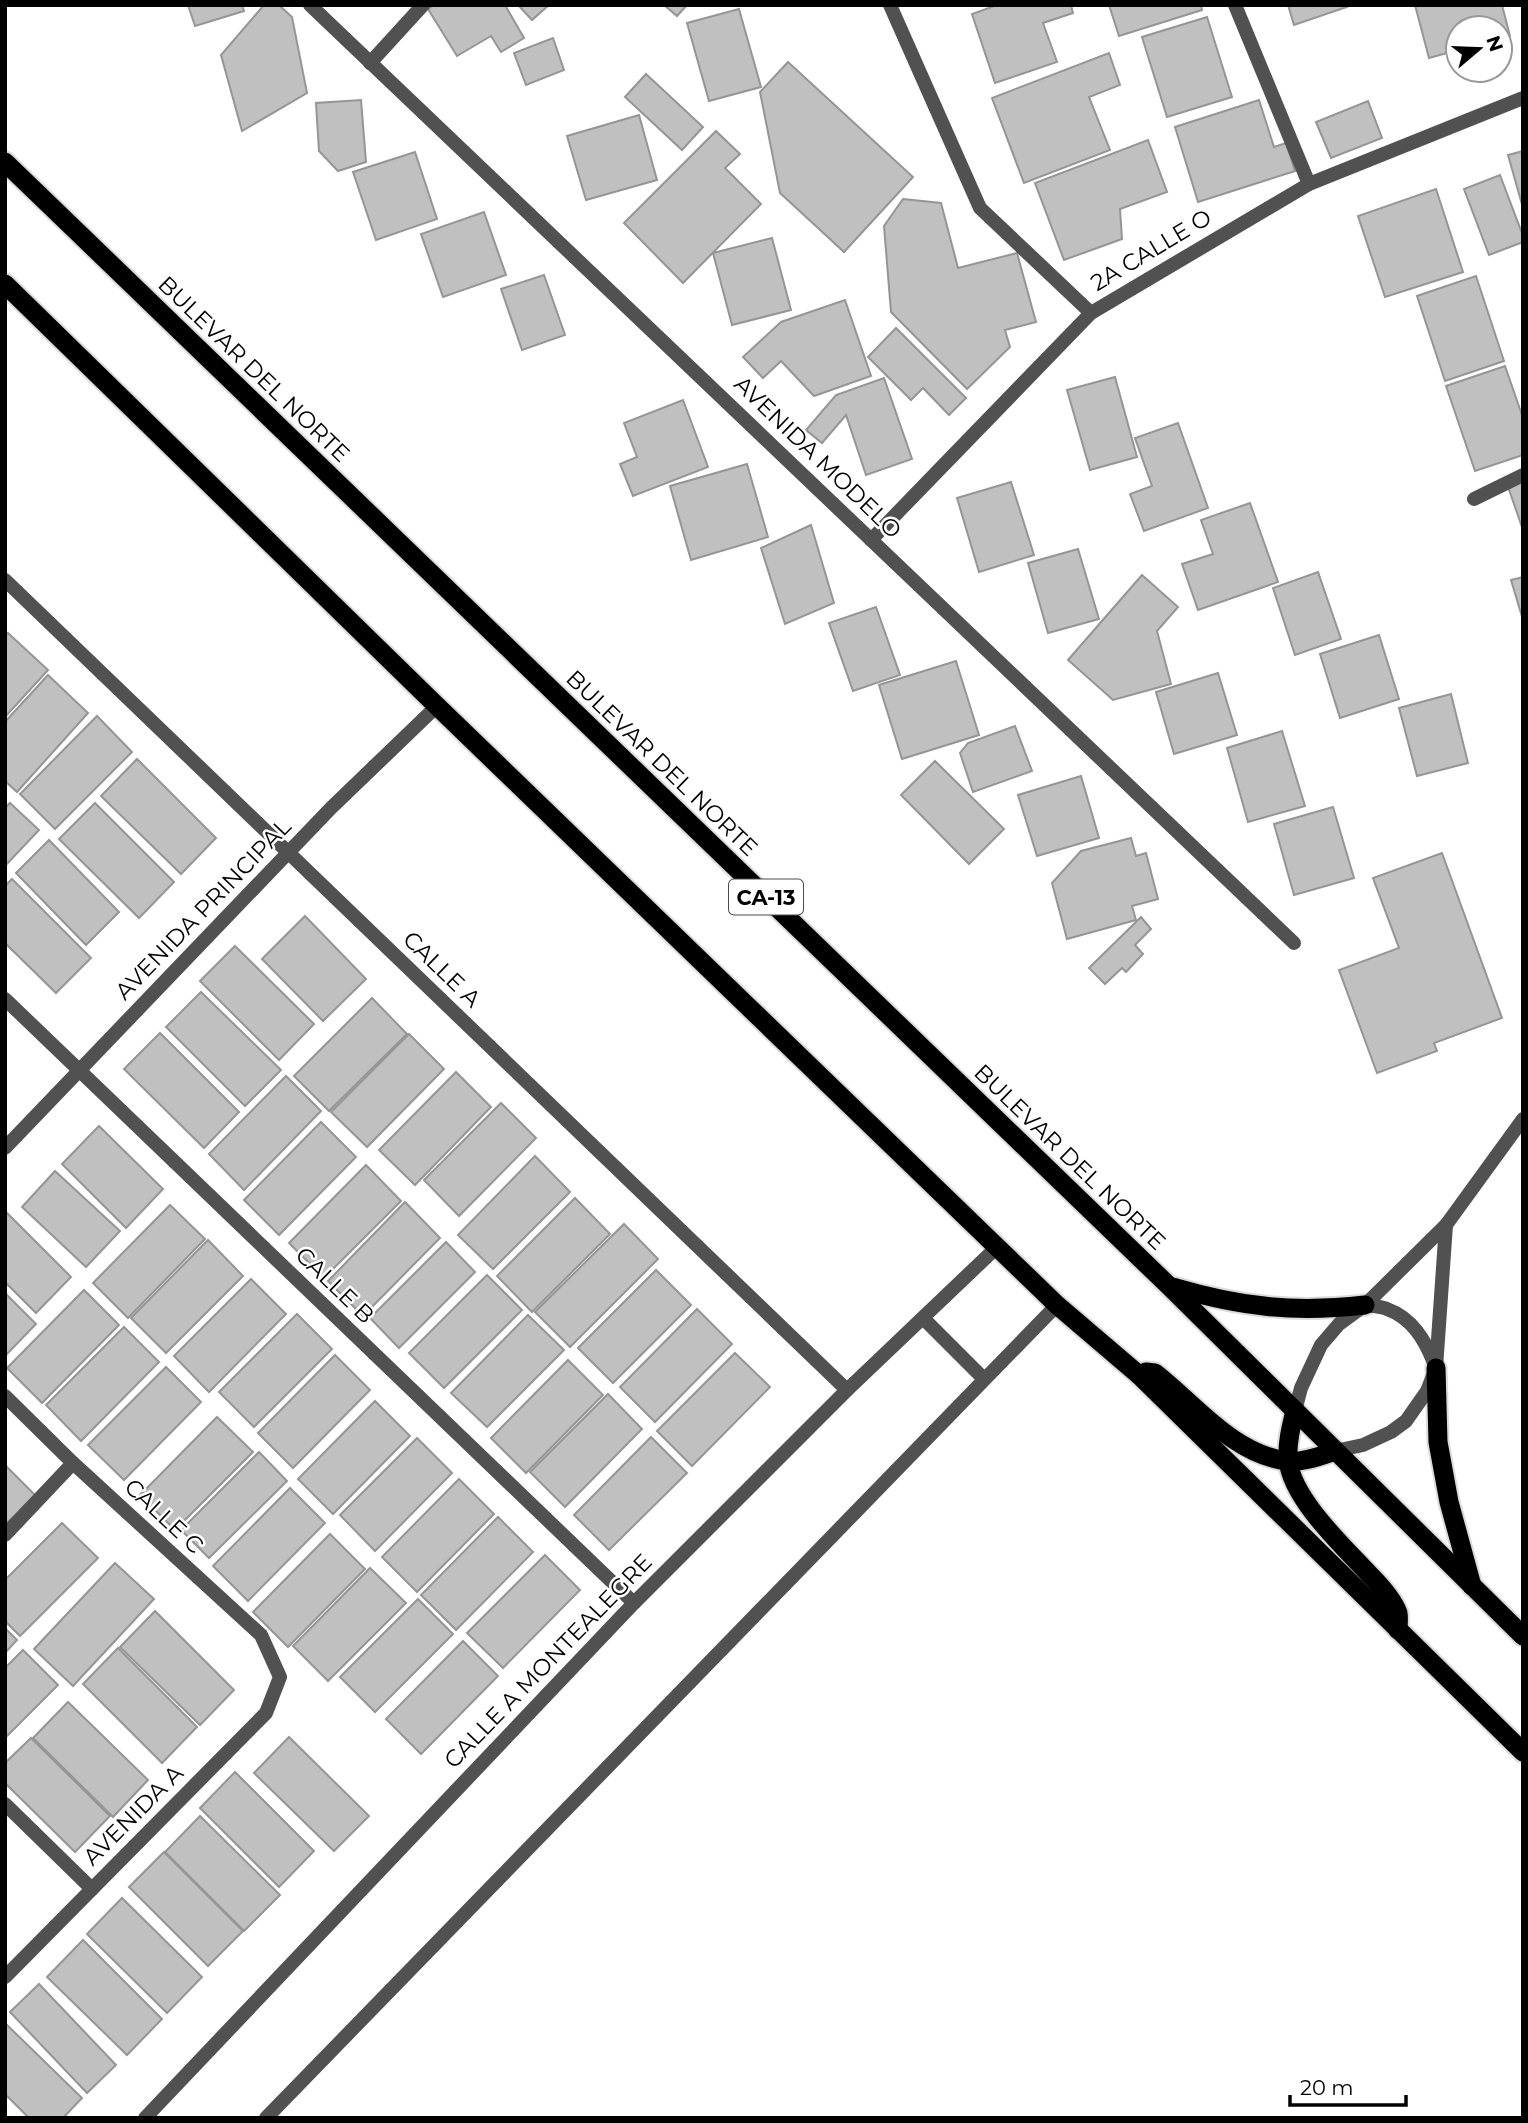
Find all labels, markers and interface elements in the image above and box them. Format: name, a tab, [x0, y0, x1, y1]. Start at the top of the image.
north arrow	[1444, 14, 1514, 84]
text: N	[1481, 33, 1508, 55]
street label: 2A CALLE O	[1086, 203, 1216, 297]
street label: BULEVAR DEL NORTE	[152, 270, 356, 468]
street label: AVENIDA MODELO	[728, 370, 908, 544]
street label: BULEVAR DEL NORTE	[560, 664, 764, 862]
street label: AVENIDA PRINCIPAL	[109, 812, 297, 1005]
road number: CA-13	[729, 880, 803, 914]
street label: CALLE A	[397, 925, 487, 1013]
street label: BULEVAR DEL NORTE	[968, 1058, 1172, 1256]
street label: CALLE B	[290, 1241, 380, 1329]
street label: CALLE C	[119, 1473, 209, 1559]
street label: CALLE A MONTEALEGRE	[438, 1548, 658, 1774]
street label: AVENIDA A	[77, 1759, 189, 1871]
scale bar	[1290, 2064, 1406, 2108]
text: 20 m	[1300, 2075, 1354, 2100]

